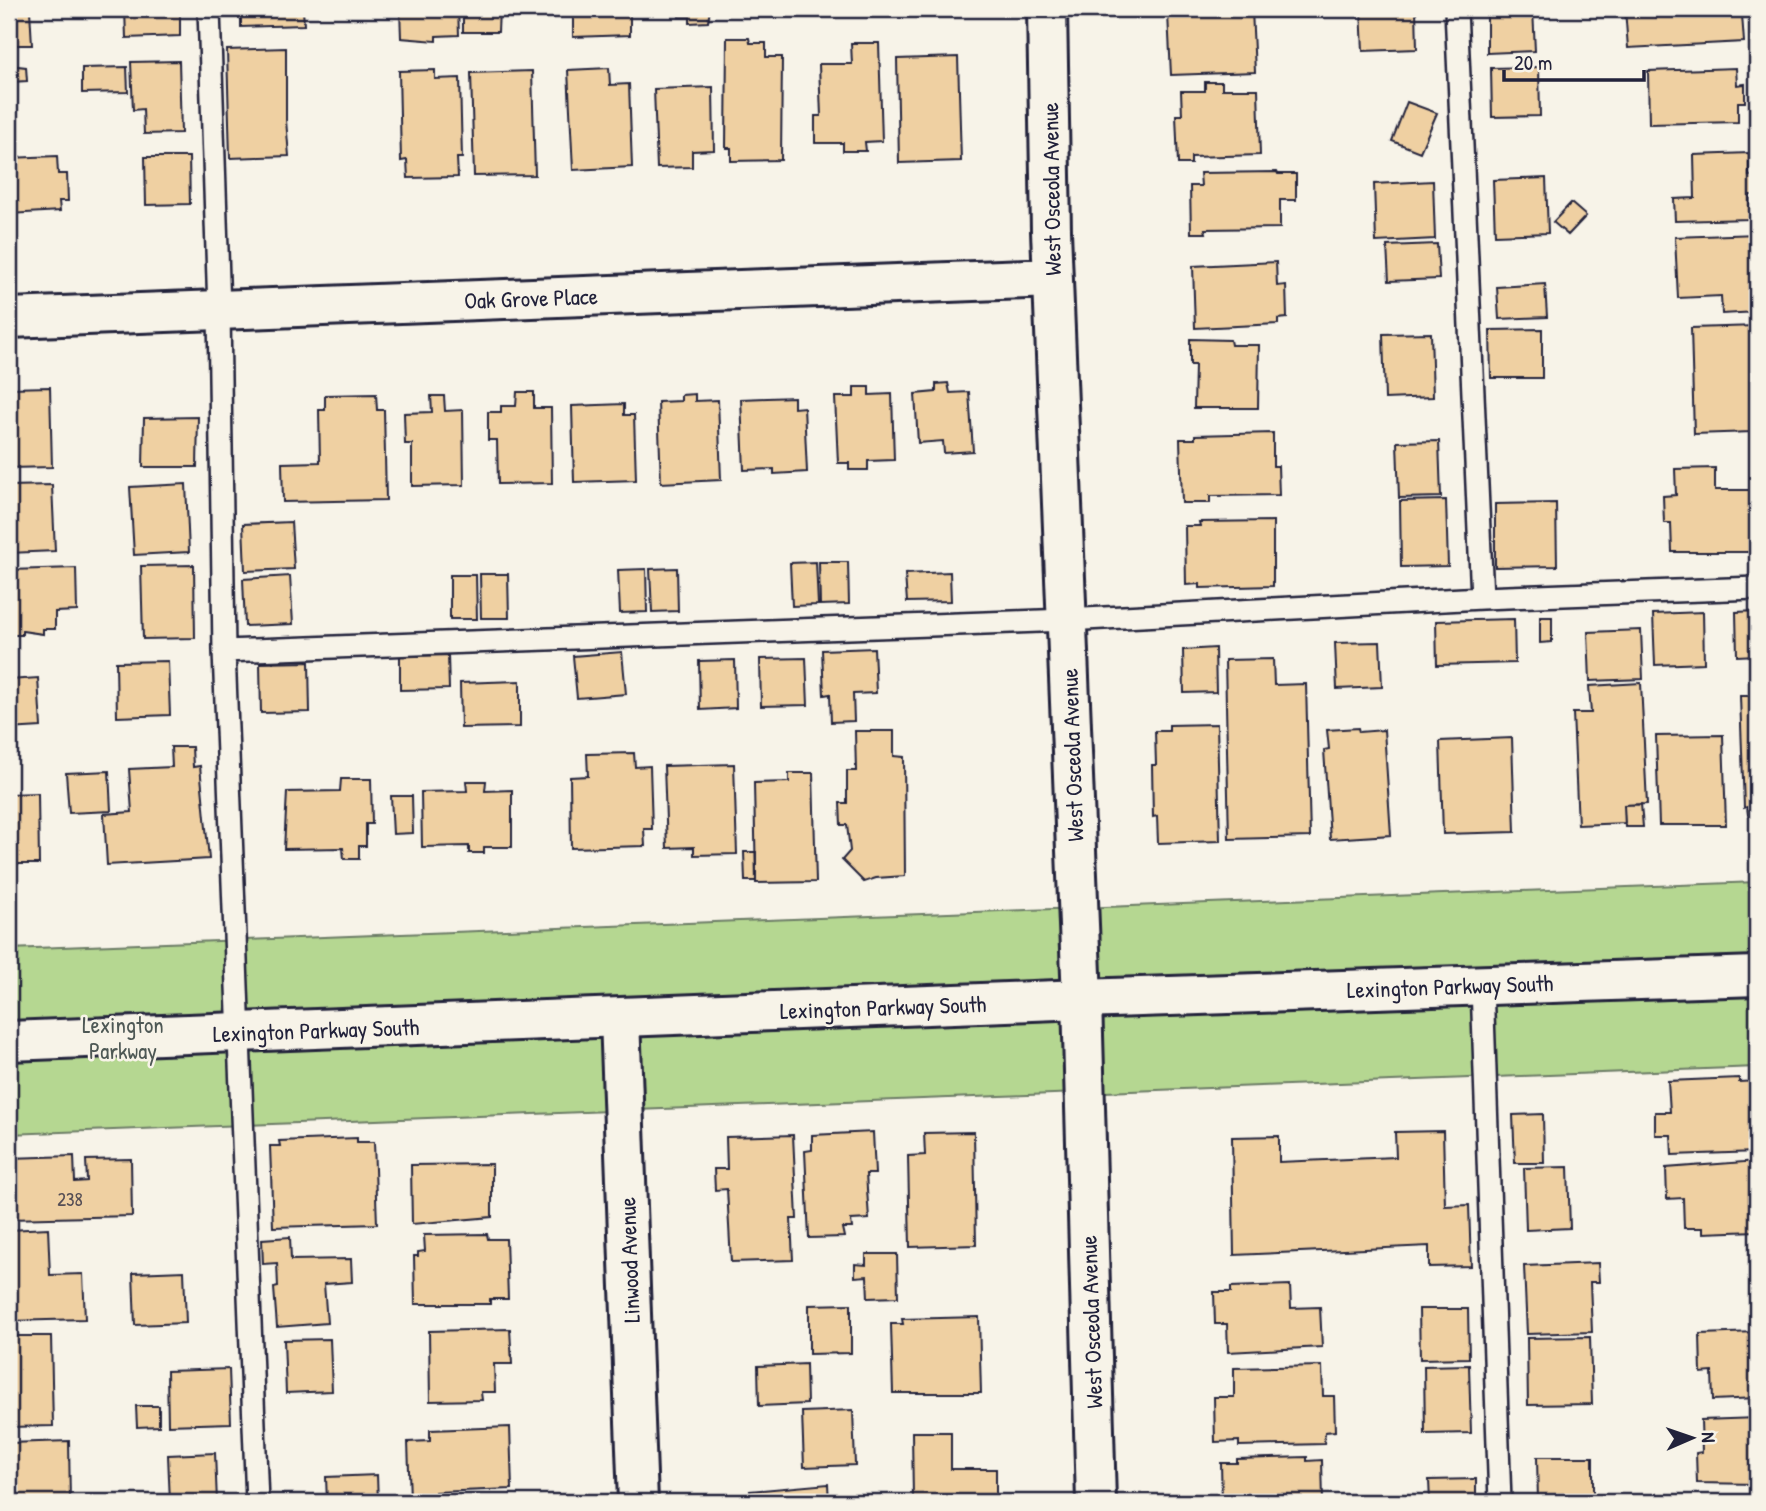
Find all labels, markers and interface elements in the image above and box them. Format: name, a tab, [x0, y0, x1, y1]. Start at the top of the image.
scale bar	[1504, 38, 1644, 82]
text: 20 m	[1514, 48, 1552, 77]
street label: West Osceola Avenue	[1034, 102, 1068, 276]
street label: Oak Grove Place	[464, 280, 598, 316]
street label: West Osceola Avenue	[1053, 668, 1091, 842]
street label: Lexington Parkway South	[1346, 967, 1554, 1005]
street label: Lexington Parkway South	[779, 988, 987, 1026]
park label: Lexington Parkway	[82, 1009, 164, 1066]
street label: Lexington Parkway South	[212, 1011, 420, 1049]
house number: 238	[57, 1186, 83, 1212]
street label: Linwood Avenue	[611, 1197, 647, 1323]
street label: West Osceola Avenue	[1072, 1235, 1110, 1409]
north arrow	[1658, 1402, 1728, 1472]
text: N	[1696, 1432, 1722, 1443]

